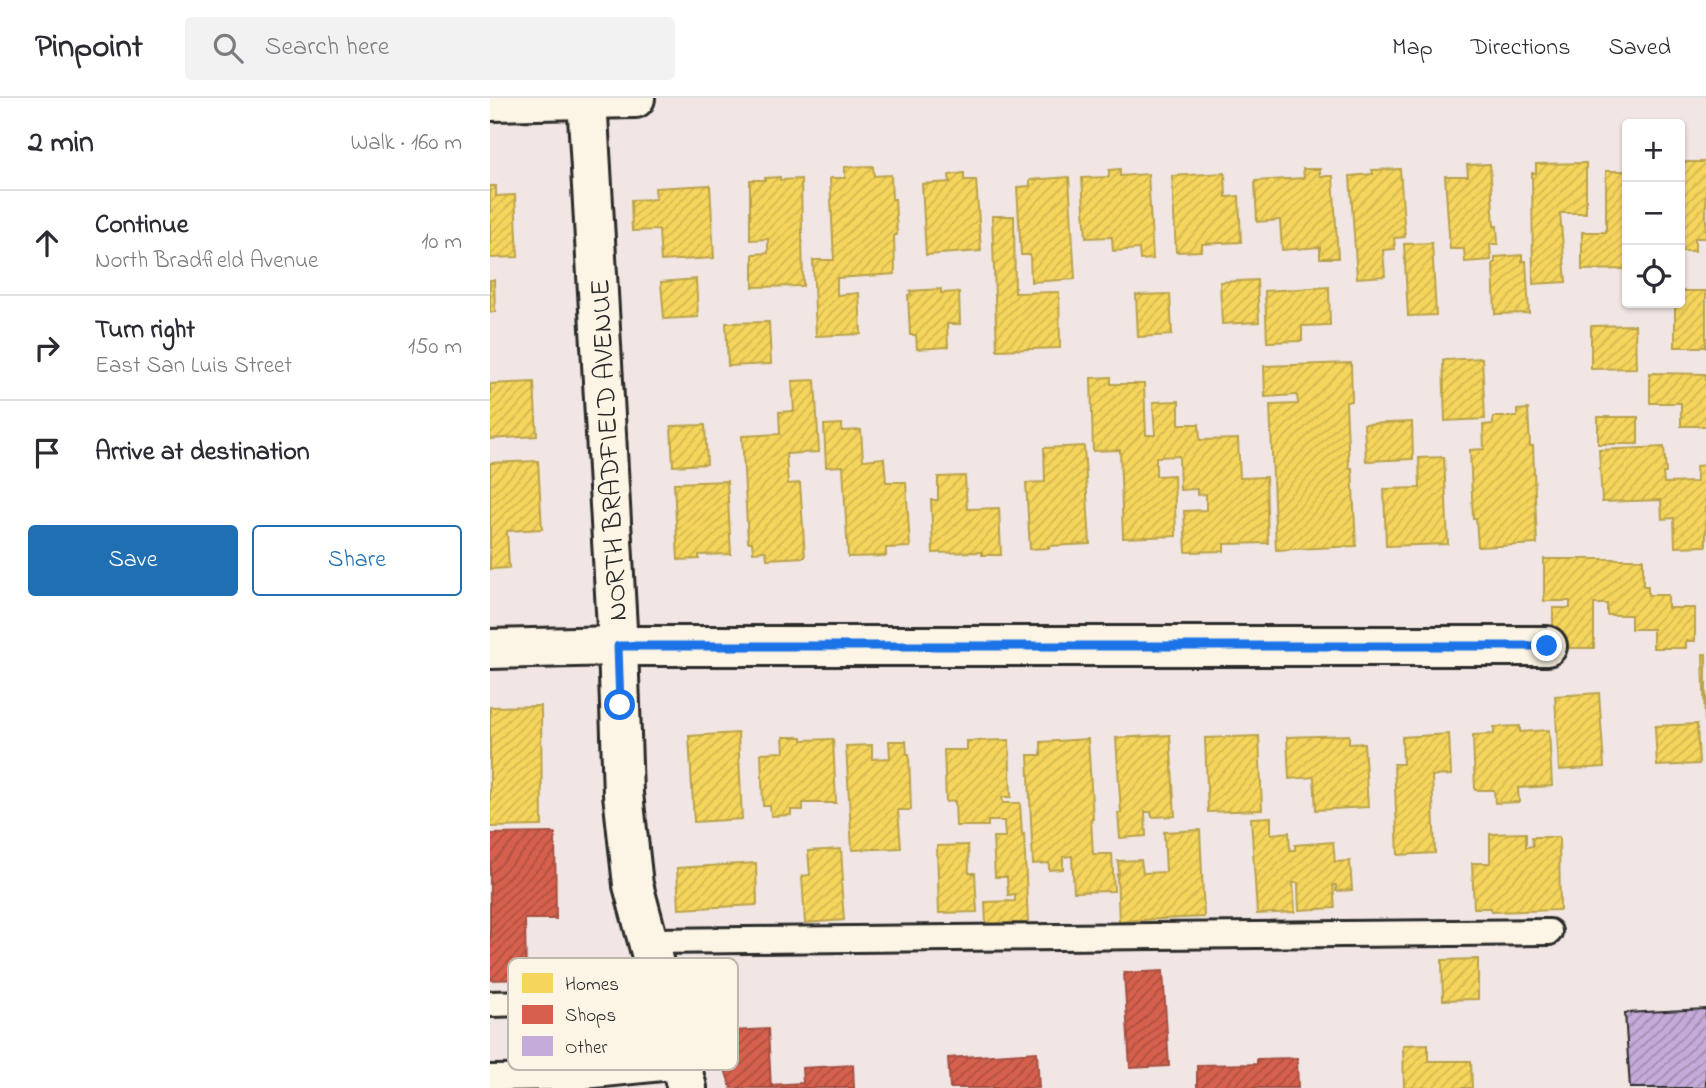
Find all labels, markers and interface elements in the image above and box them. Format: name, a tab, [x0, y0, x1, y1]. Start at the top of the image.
search box	[185, 17, 675, 80]
text: Pinpoint	[35, 24, 143, 72]
icon: search	[209, 29, 247, 67]
text: Search here	[265, 29, 389, 67]
text: Map	[1392, 31, 1433, 66]
text: Directions	[1471, 31, 1570, 66]
text: Saved	[1608, 31, 1671, 66]
map controls	[1622, 119, 1685, 308]
button: +	[1622, 119, 1685, 182]
text: 2 min	[28, 122, 94, 166]
text: Walk · 160 m	[350, 127, 462, 160]
button: −	[1622, 182, 1685, 245]
text: Continue	[95, 207, 188, 245]
icon: ahead	[28, 224, 66, 262]
text: 10 m	[421, 226, 462, 259]
text: North Bradfield Avenue	[95, 245, 318, 278]
button: locate	[1622, 245, 1685, 308]
street label: NORTH BRADFIELD AVENUE	[581, 278, 640, 622]
text: Turn right	[95, 312, 195, 350]
icon: right	[28, 329, 66, 367]
text: 150 m	[408, 331, 462, 364]
text: East San Luis Street	[95, 350, 292, 383]
icon: arrive	[28, 434, 66, 472]
text: Arrive at destination	[95, 434, 310, 472]
button: Save	[28, 525, 238, 596]
button: Share	[252, 525, 462, 596]
route end	[1531, 630, 1562, 661]
route start	[604, 689, 635, 720]
legend	[508, 958, 738, 1070]
text: Homes	[565, 972, 619, 999]
text: Shops	[565, 1003, 616, 1030]
text: Other	[565, 1035, 607, 1062]

